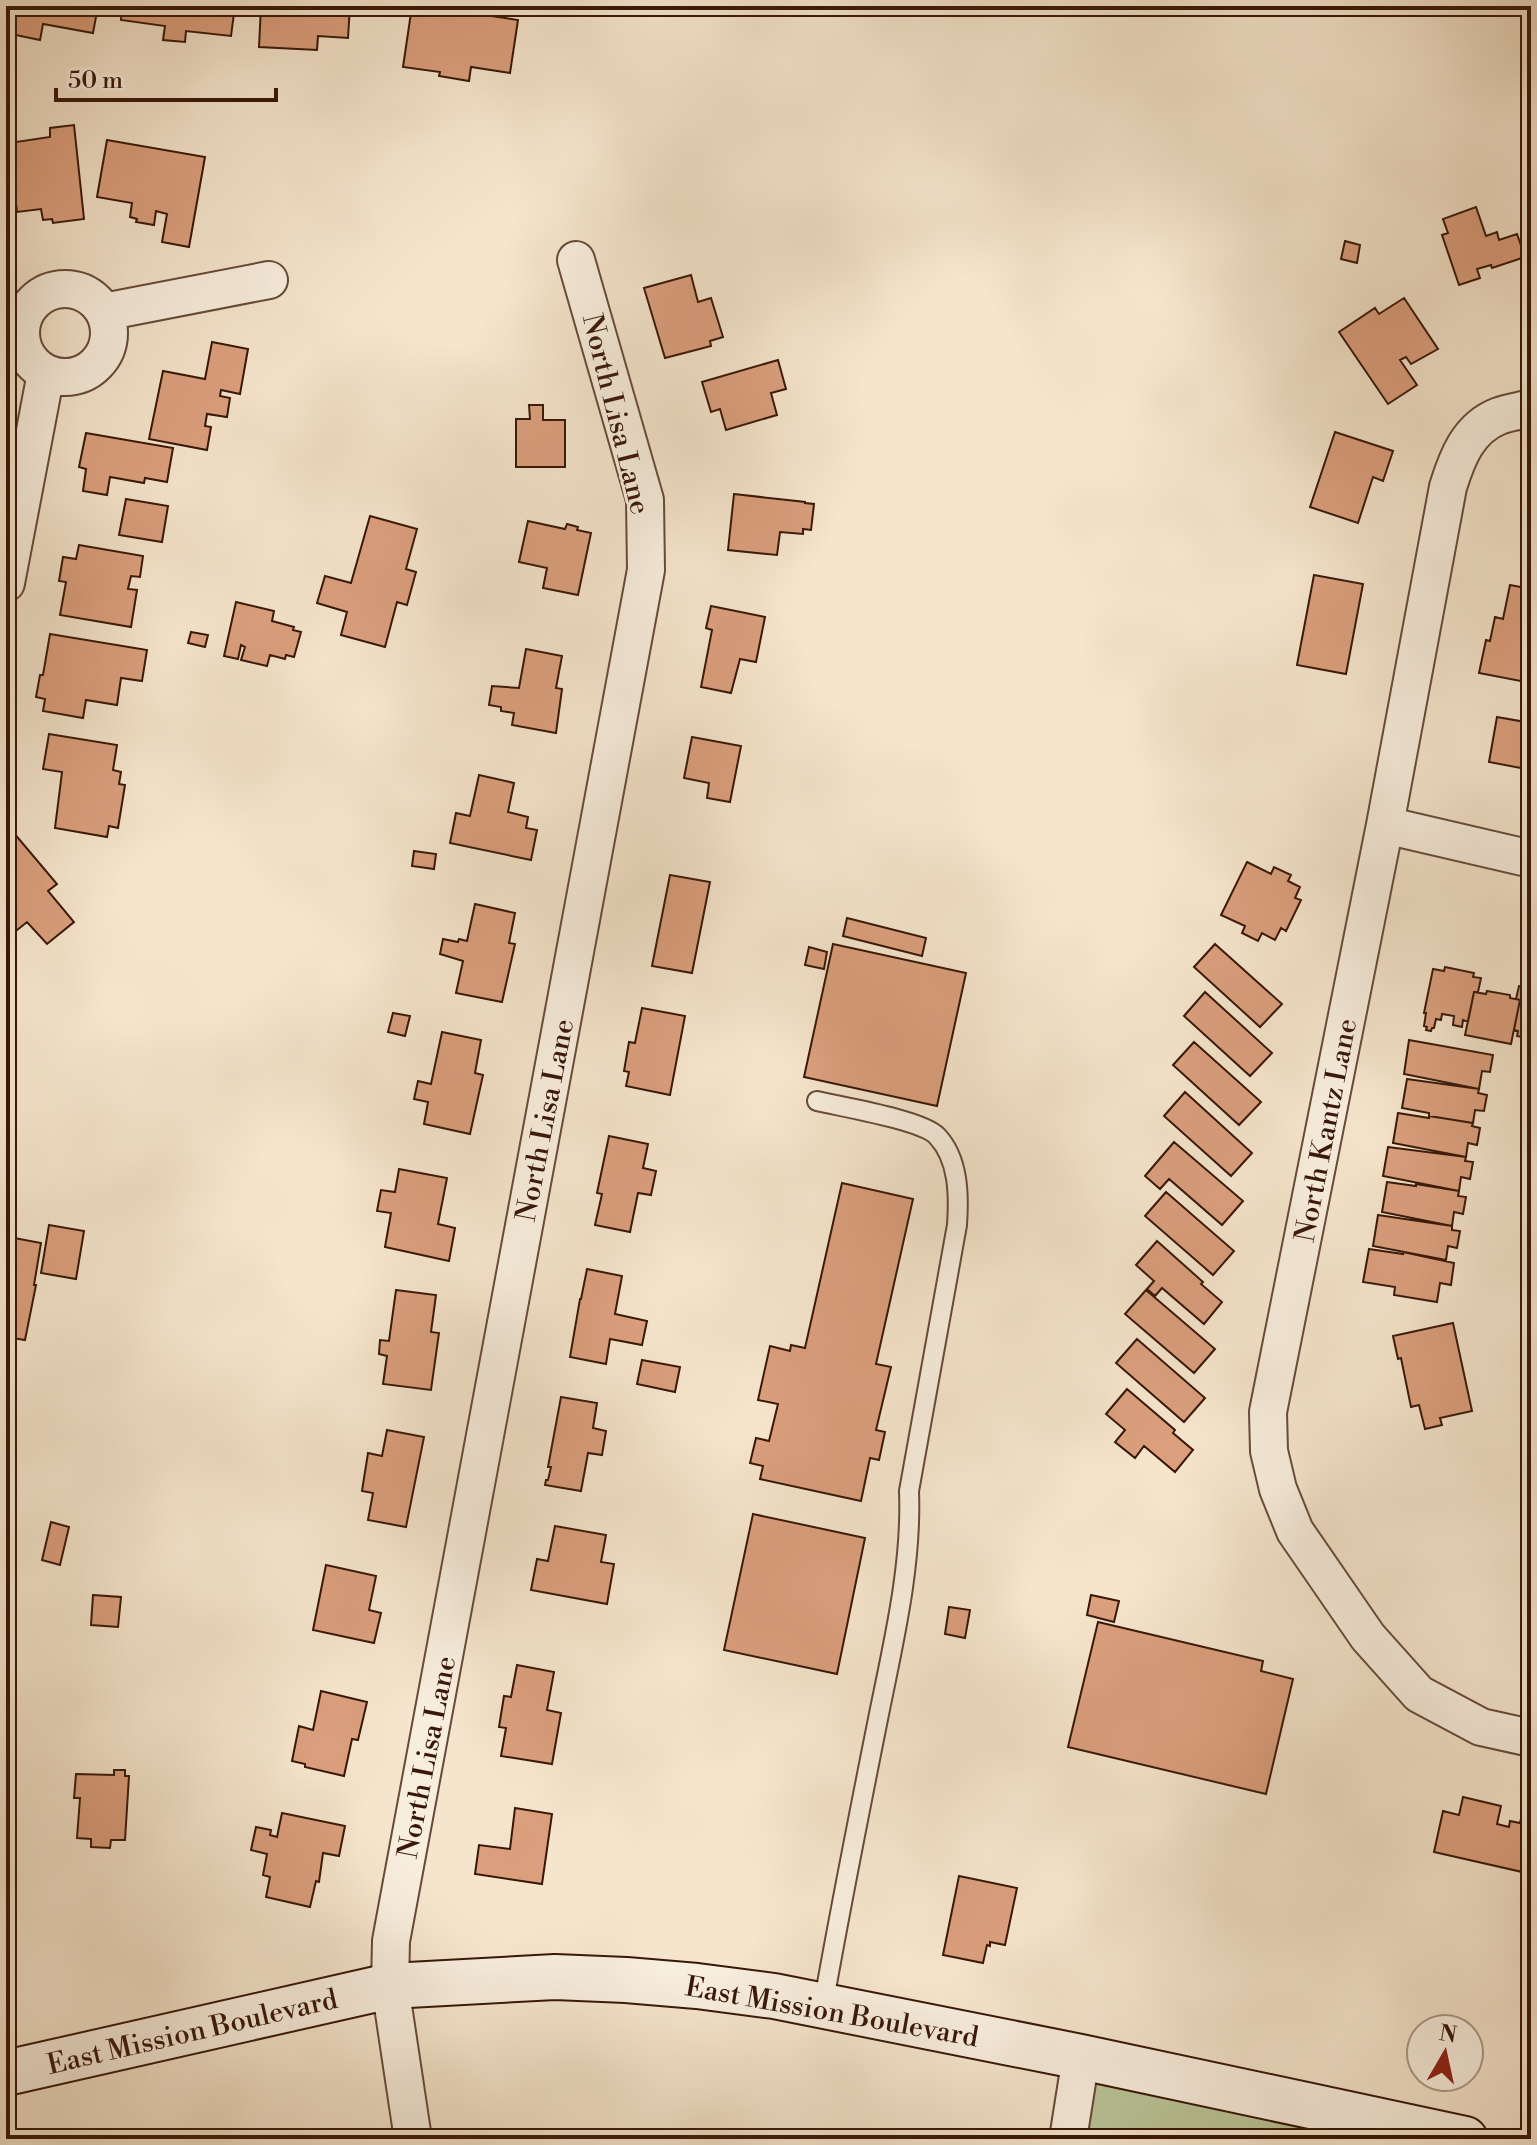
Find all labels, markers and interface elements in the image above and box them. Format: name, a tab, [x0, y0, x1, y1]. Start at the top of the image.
scale bar	[56, 52, 276, 102]
text: 50 m	[68, 66, 123, 96]
street label: North Lisa Lane	[574, 311, 657, 518]
street label: North Lisa Lane	[509, 1016, 582, 1224]
street label: North Kantz Lane	[1288, 1016, 1365, 1245]
street label: North Lisa Lane	[391, 1653, 464, 1861]
street label: East Mission Boulevard	[682, 1969, 981, 2056]
street label: East Mission Boulevard	[44, 1982, 341, 2083]
north arrow	[1405, 2013, 1485, 2093]
text: N	[1437, 2020, 1459, 2050]

